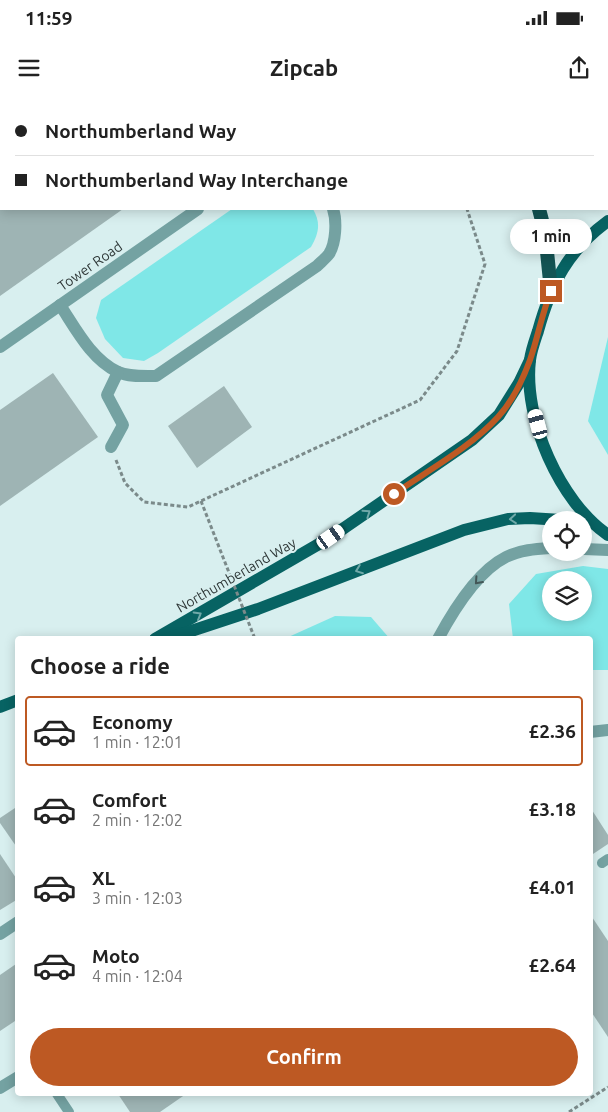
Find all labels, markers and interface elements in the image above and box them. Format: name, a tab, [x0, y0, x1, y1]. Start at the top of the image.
text: 11:59	[25, 7, 73, 29]
icon: menu	[15, 54, 43, 82]
icon: share	[565, 54, 593, 82]
text: Zipcab	[270, 55, 338, 80]
text: Northumberland Way	[45, 120, 236, 142]
text: Northumberland Way Interchange	[45, 169, 348, 191]
callout: 1 min	[510, 219, 592, 254]
text: 1 min	[531, 227, 571, 245]
street label: Tower Road	[55, 238, 125, 294]
route end	[540, 280, 562, 302]
car	[526, 408, 549, 440]
route start	[383, 483, 405, 505]
one-way arrow	[361, 510, 370, 519]
map controls	[542, 511, 592, 621]
button: locate	[542, 511, 592, 561]
one-way arrow	[508, 513, 516, 524]
car	[314, 522, 347, 552]
street label: Northumberland Way	[173, 534, 299, 616]
one-way arrow	[355, 564, 364, 575]
button: layers	[542, 571, 592, 621]
one-way arrow	[475, 576, 484, 585]
one-way arrow	[192, 611, 201, 621]
text: Choose a ride	[30, 653, 170, 678]
icon: car	[32, 709, 77, 754]
text: Economy	[92, 711, 173, 733]
text: £2.36	[528, 720, 576, 742]
text: 1 min · 12:01	[92, 733, 183, 751]
icon: car	[32, 787, 77, 832]
text: Comfort	[92, 789, 167, 811]
text: £3.18	[528, 798, 576, 820]
text: 2 min · 12:02	[92, 811, 183, 829]
icon: car	[32, 865, 77, 910]
text: XL	[92, 867, 115, 889]
text: £4.01	[528, 876, 576, 898]
text: 3 min · 12:03	[92, 889, 183, 907]
icon: car	[32, 943, 77, 988]
text: Moto	[92, 945, 140, 967]
text: £2.64	[528, 954, 576, 976]
text: 4 min · 12:04	[92, 967, 183, 985]
button: Confirm	[30, 1028, 578, 1086]

